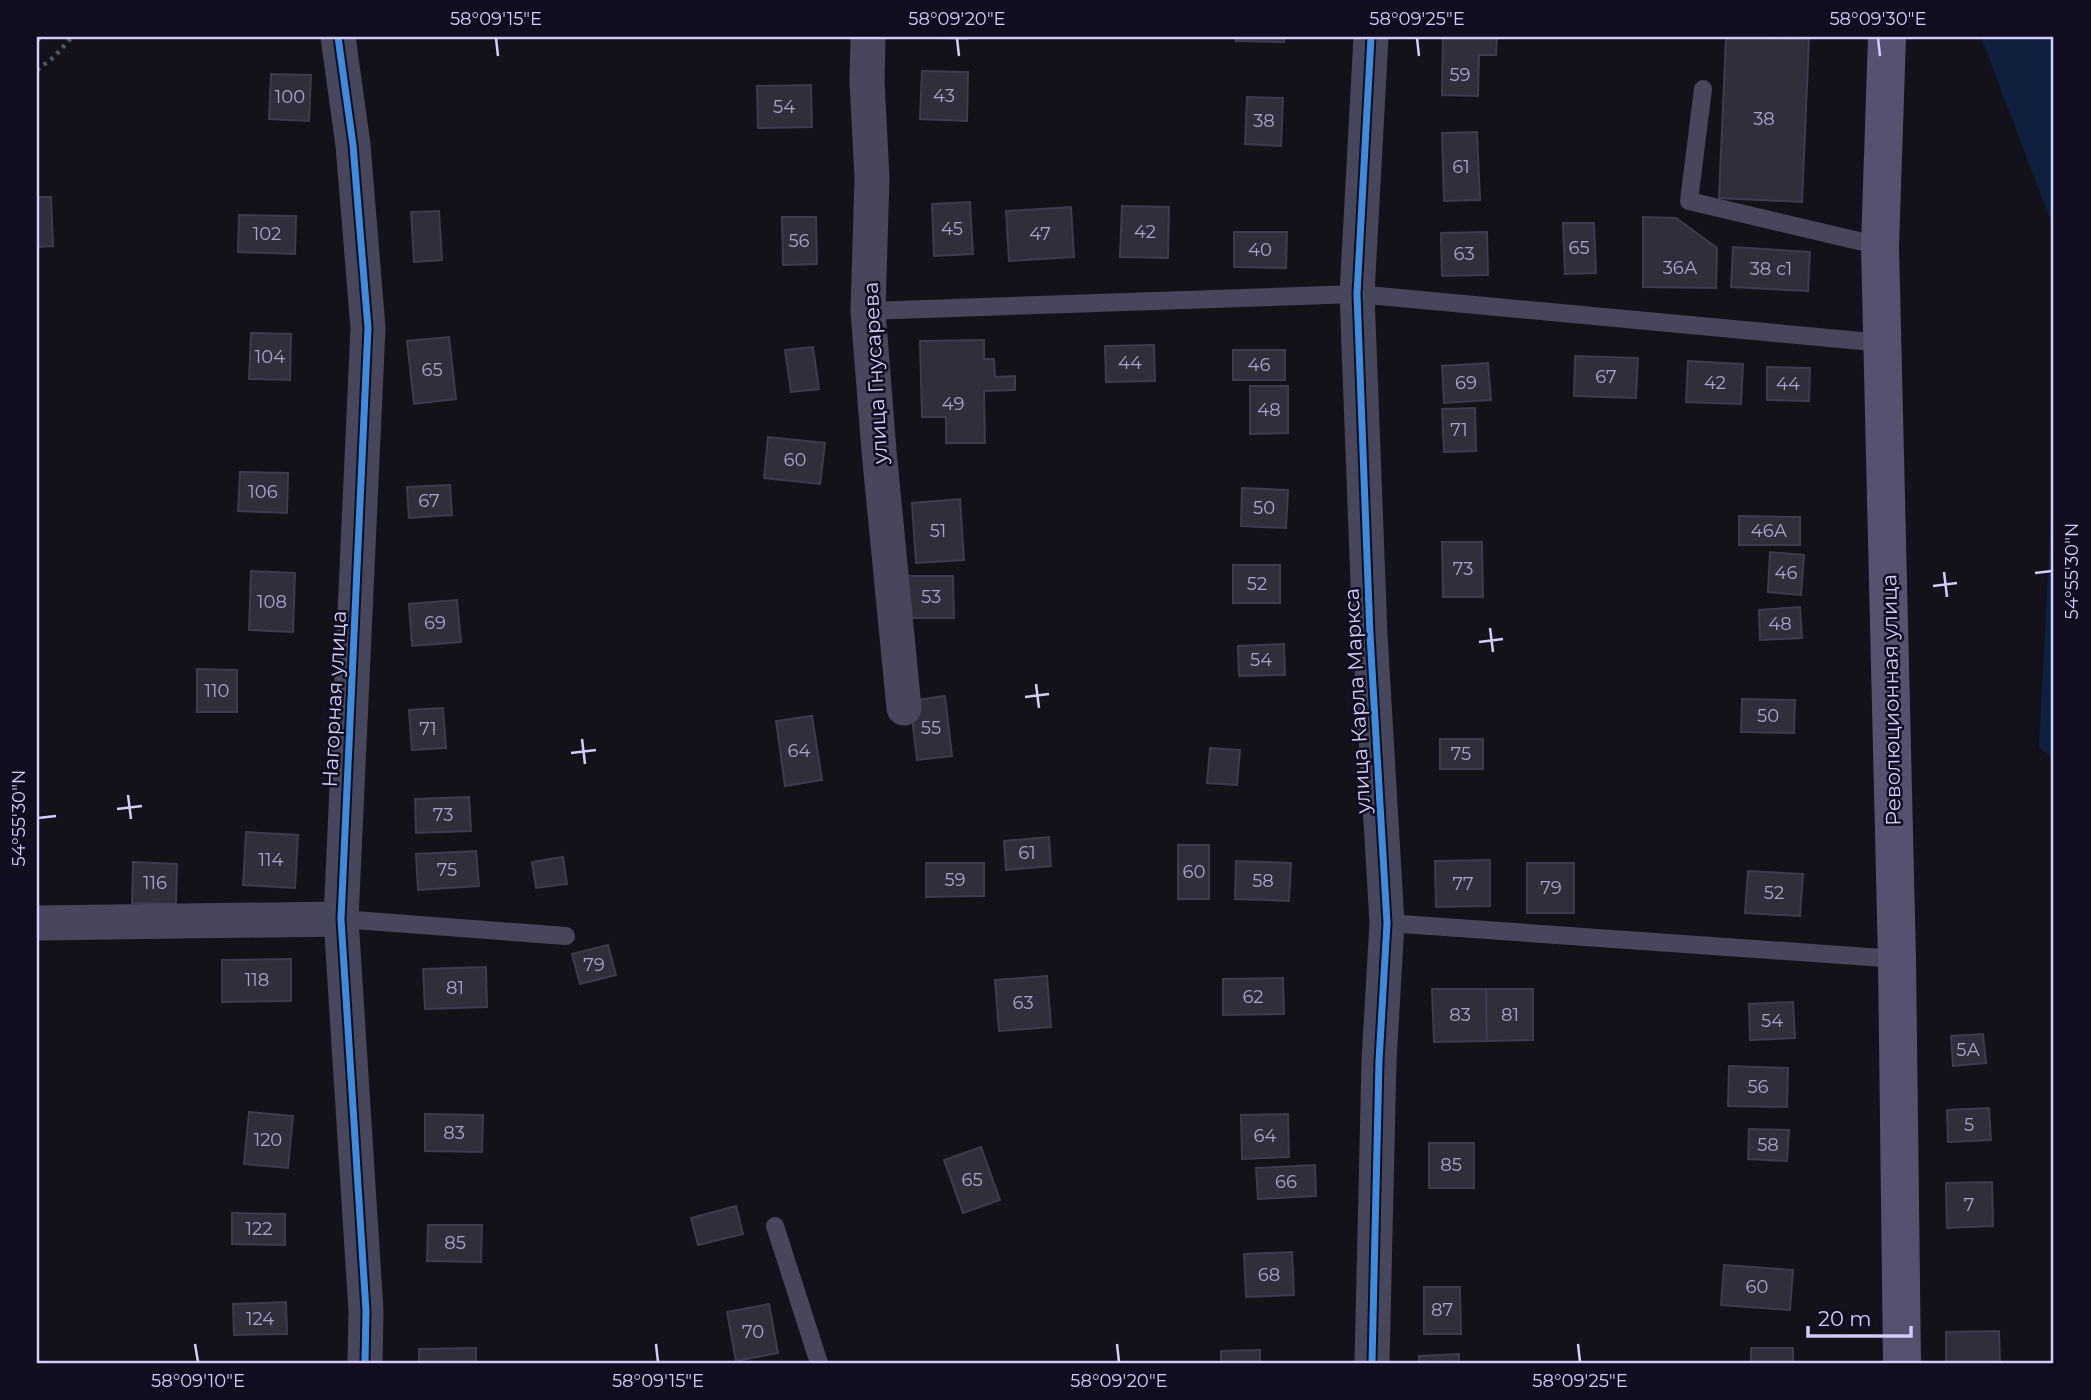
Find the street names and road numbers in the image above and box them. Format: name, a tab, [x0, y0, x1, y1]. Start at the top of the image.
street label: улица Гнусарева	[858, 281, 892, 466]
street label: Революционная улица	[1876, 574, 1906, 826]
street label: улица Карла Маркса	[1339, 588, 1375, 815]
street label: Нагорная улица	[317, 610, 351, 788]

